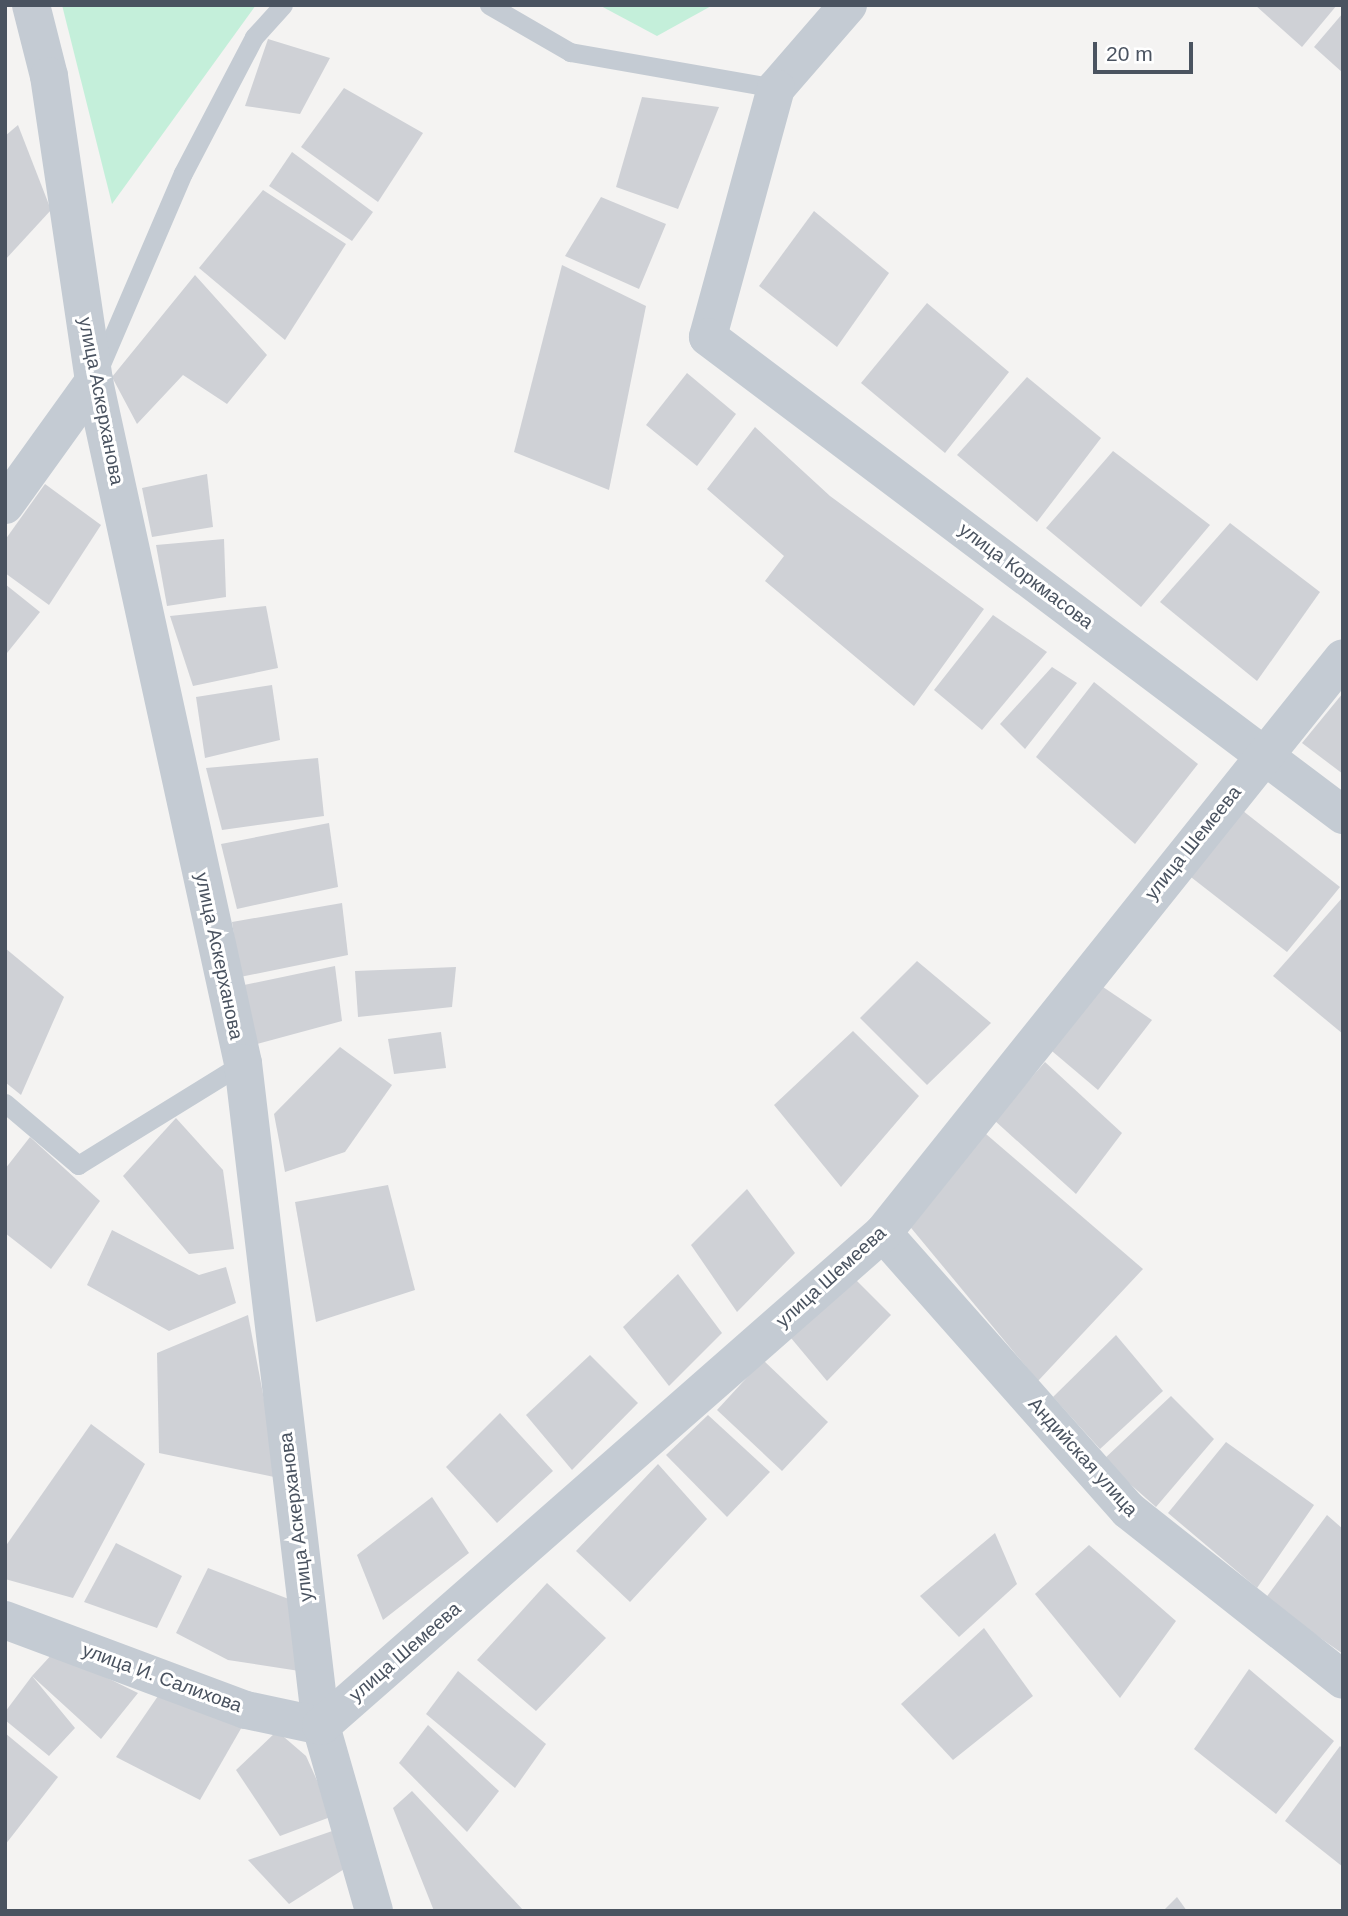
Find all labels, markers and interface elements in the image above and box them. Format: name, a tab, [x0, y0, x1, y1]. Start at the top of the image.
scale bar	[1096, 28, 1196, 72]
text: 20 m	[1106, 42, 1153, 65]
street label: улица Аскерханова	[74, 315, 128, 487]
street label: улица Коркмасова	[954, 518, 1098, 634]
street label: улица Шемеева	[1140, 781, 1246, 905]
street label: улица Аскерханова	[190, 870, 248, 1042]
street label: улица Шемеева	[771, 1222, 891, 1332]
street label: Андийская улица	[1024, 1393, 1142, 1521]
street label: улица Аскерханова	[274, 1431, 318, 1603]
street label: улица Шемеева	[345, 1597, 465, 1707]
street label: улица И. Салихова	[79, 1639, 245, 1717]

